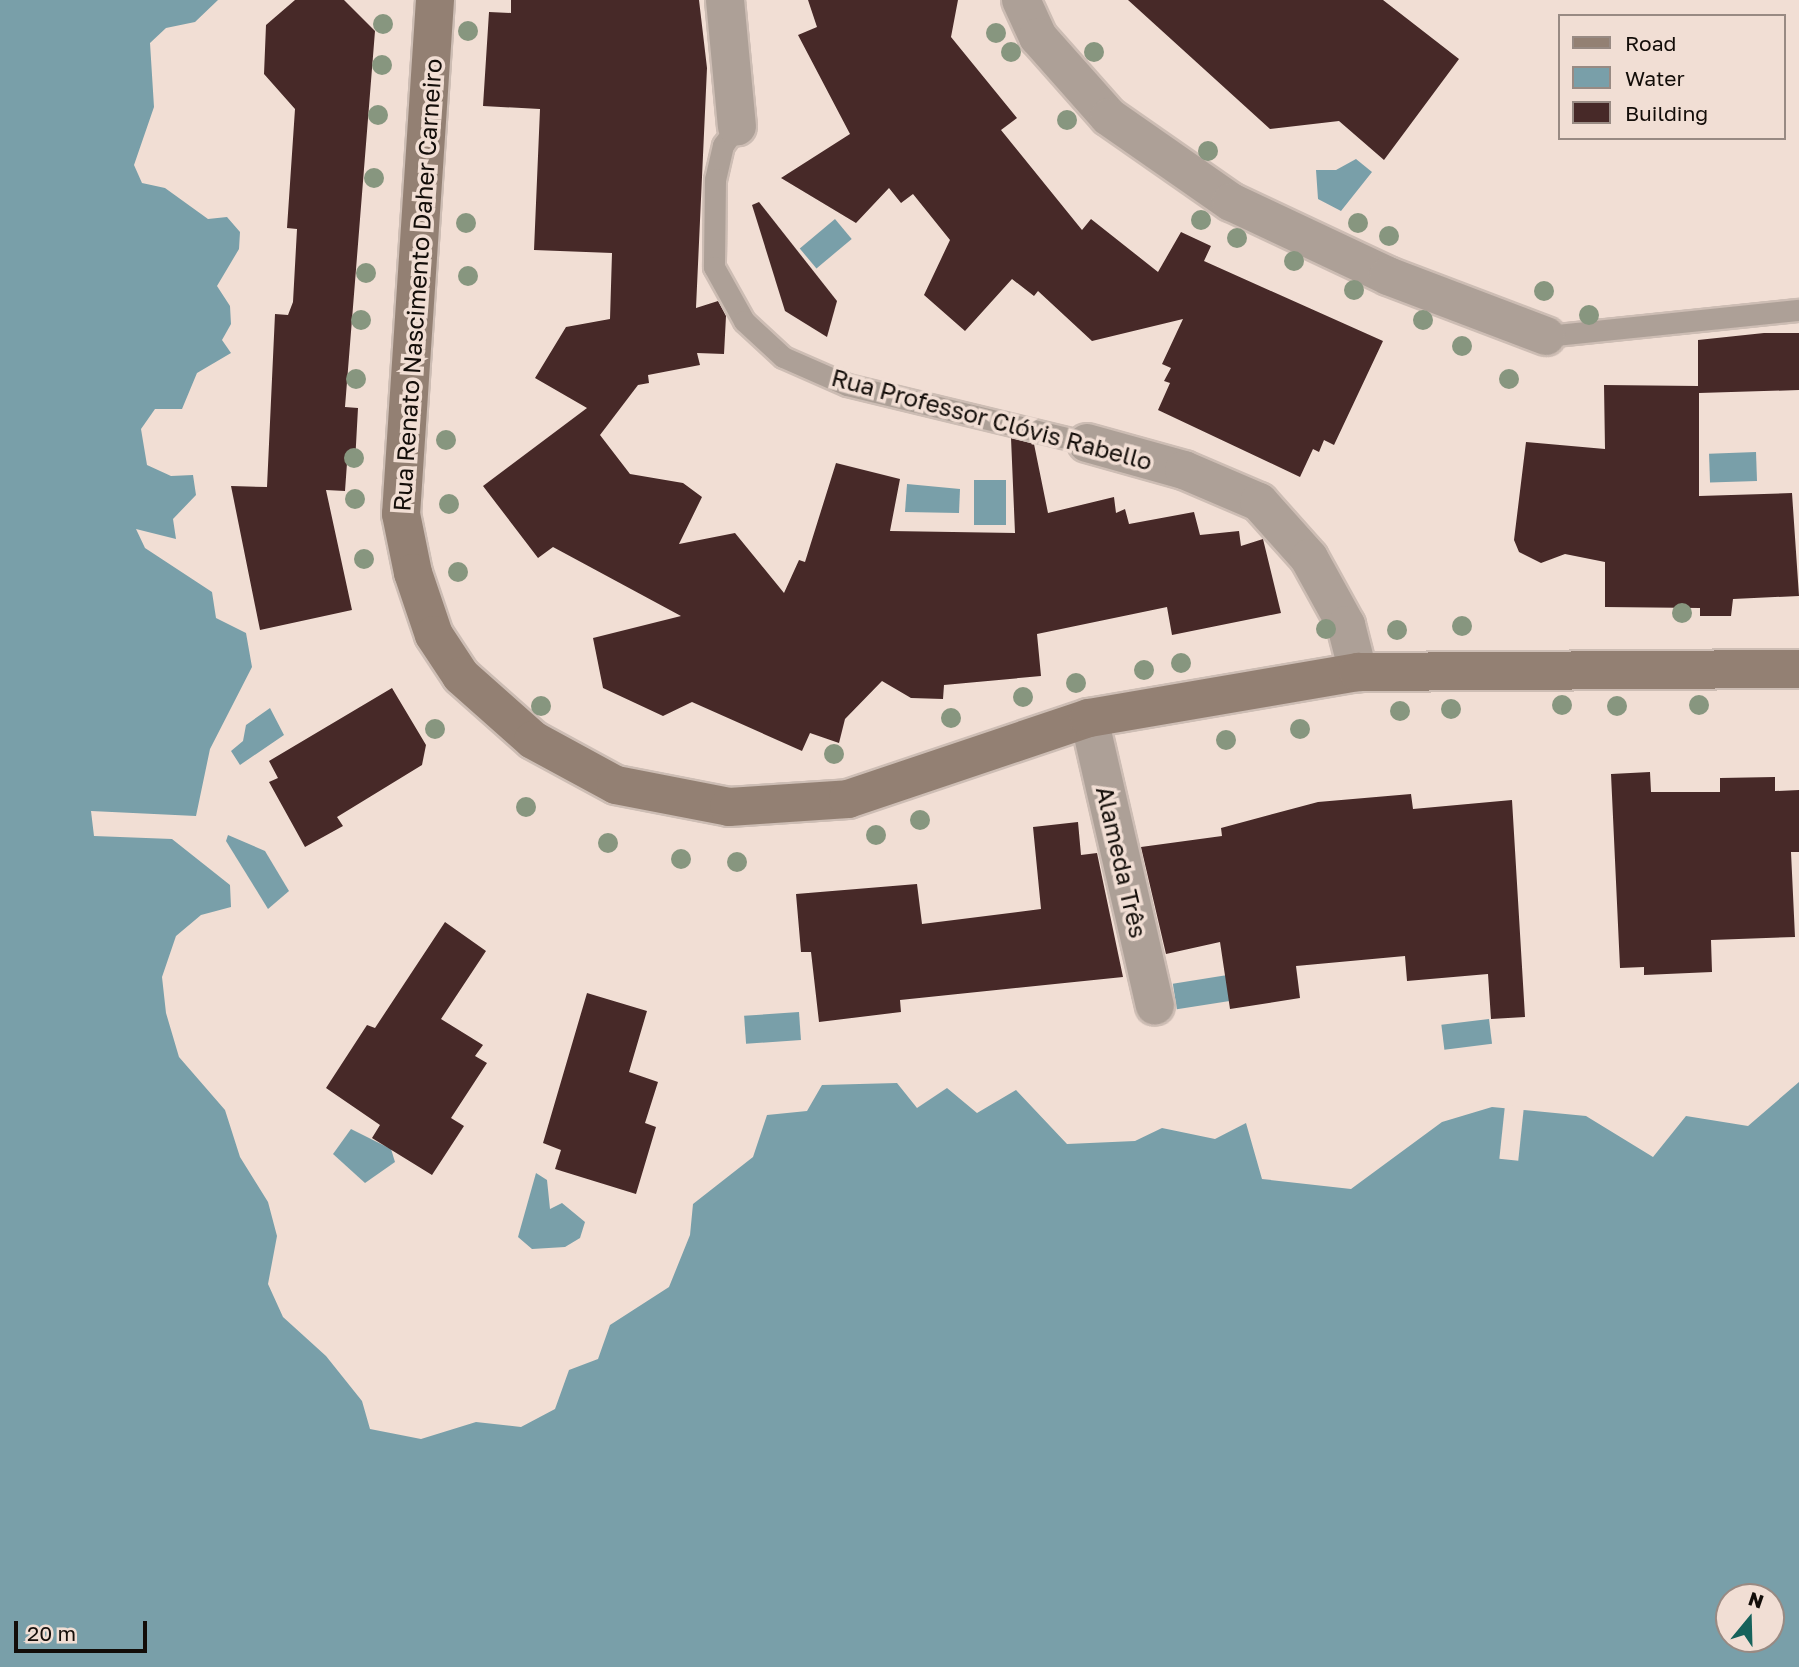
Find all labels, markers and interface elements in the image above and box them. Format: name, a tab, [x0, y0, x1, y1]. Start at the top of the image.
legend	[1558, 14, 1785, 140]
text: Road	[1625, 30, 1676, 56]
street label: Rua Renato Nascimento Daher Carneiro	[387, 58, 447, 512]
text: Water	[1625, 65, 1685, 91]
text: Building	[1625, 100, 1708, 126]
street label: Rua Professor Clóvis Rabello	[829, 362, 1155, 476]
street label: Alameda Três	[1091, 783, 1153, 941]
north arrow	[1715, 1583, 1785, 1653]
text: N	[1746, 1586, 1767, 1613]
scale bar	[18, 1608, 150, 1652]
text: 20 m	[27, 1620, 76, 1646]

